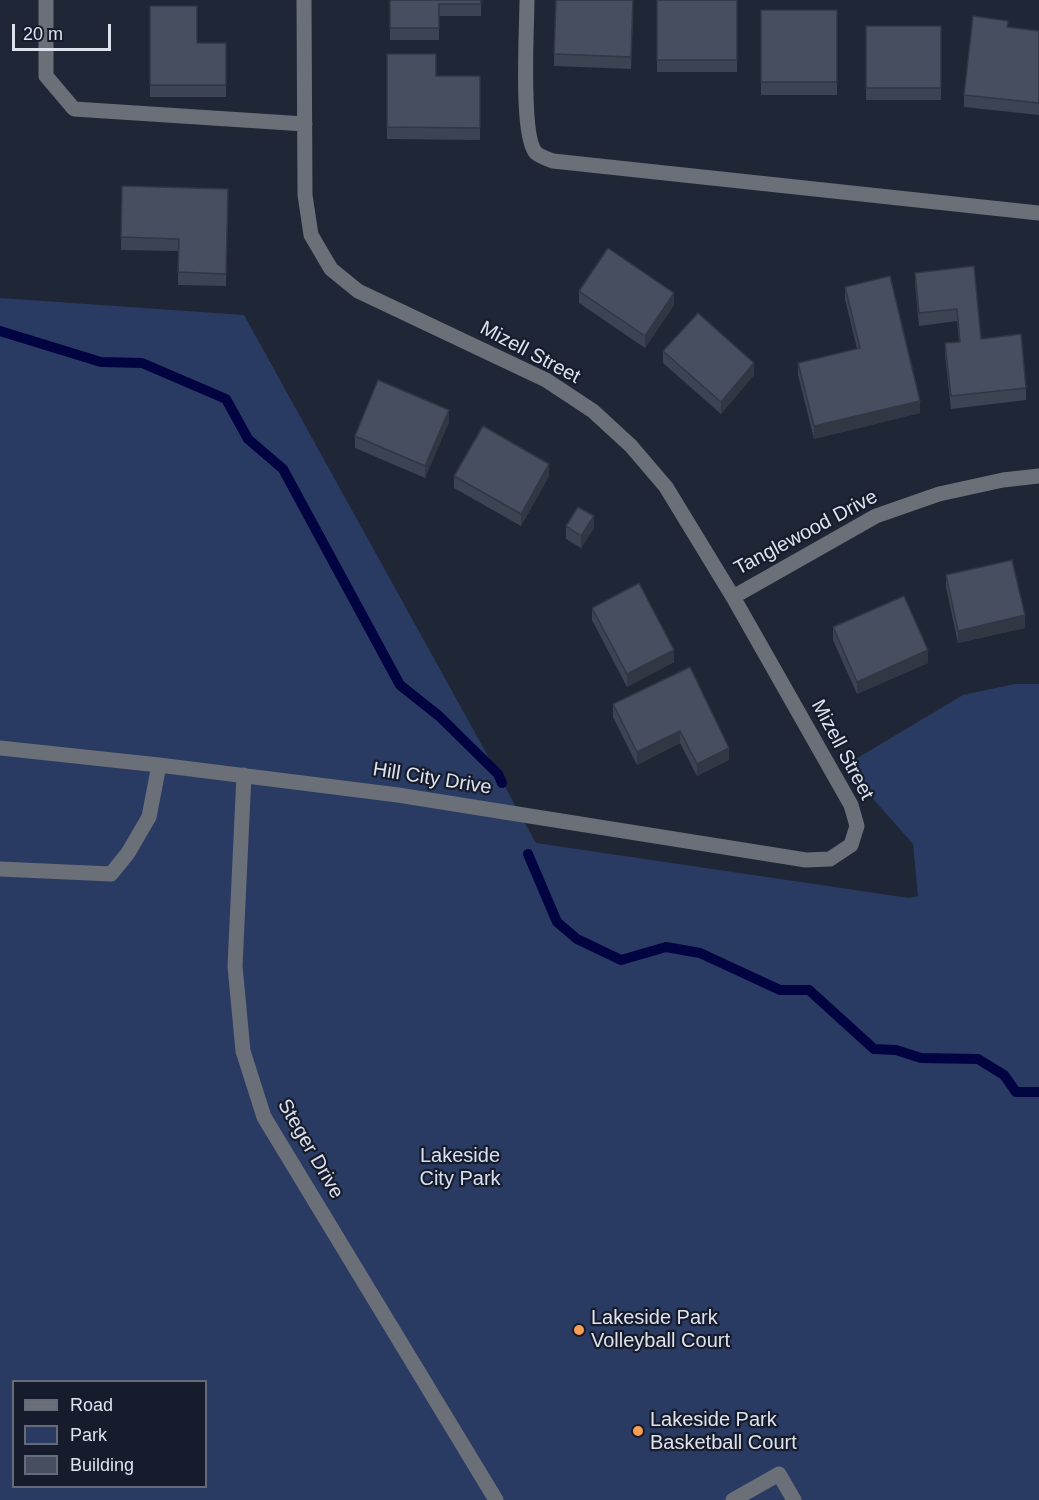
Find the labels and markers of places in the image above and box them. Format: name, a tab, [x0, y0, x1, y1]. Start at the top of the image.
place label: Lakeside Park Volleyball Court	[591, 1306, 730, 1353]
marker: Lakeside Park Volleyball Court	[572, 1323, 586, 1337]
place label: Lakeside Park Basketball Court	[650, 1408, 797, 1455]
marker: Lakeside Park Basketball Court	[631, 1424, 645, 1438]

